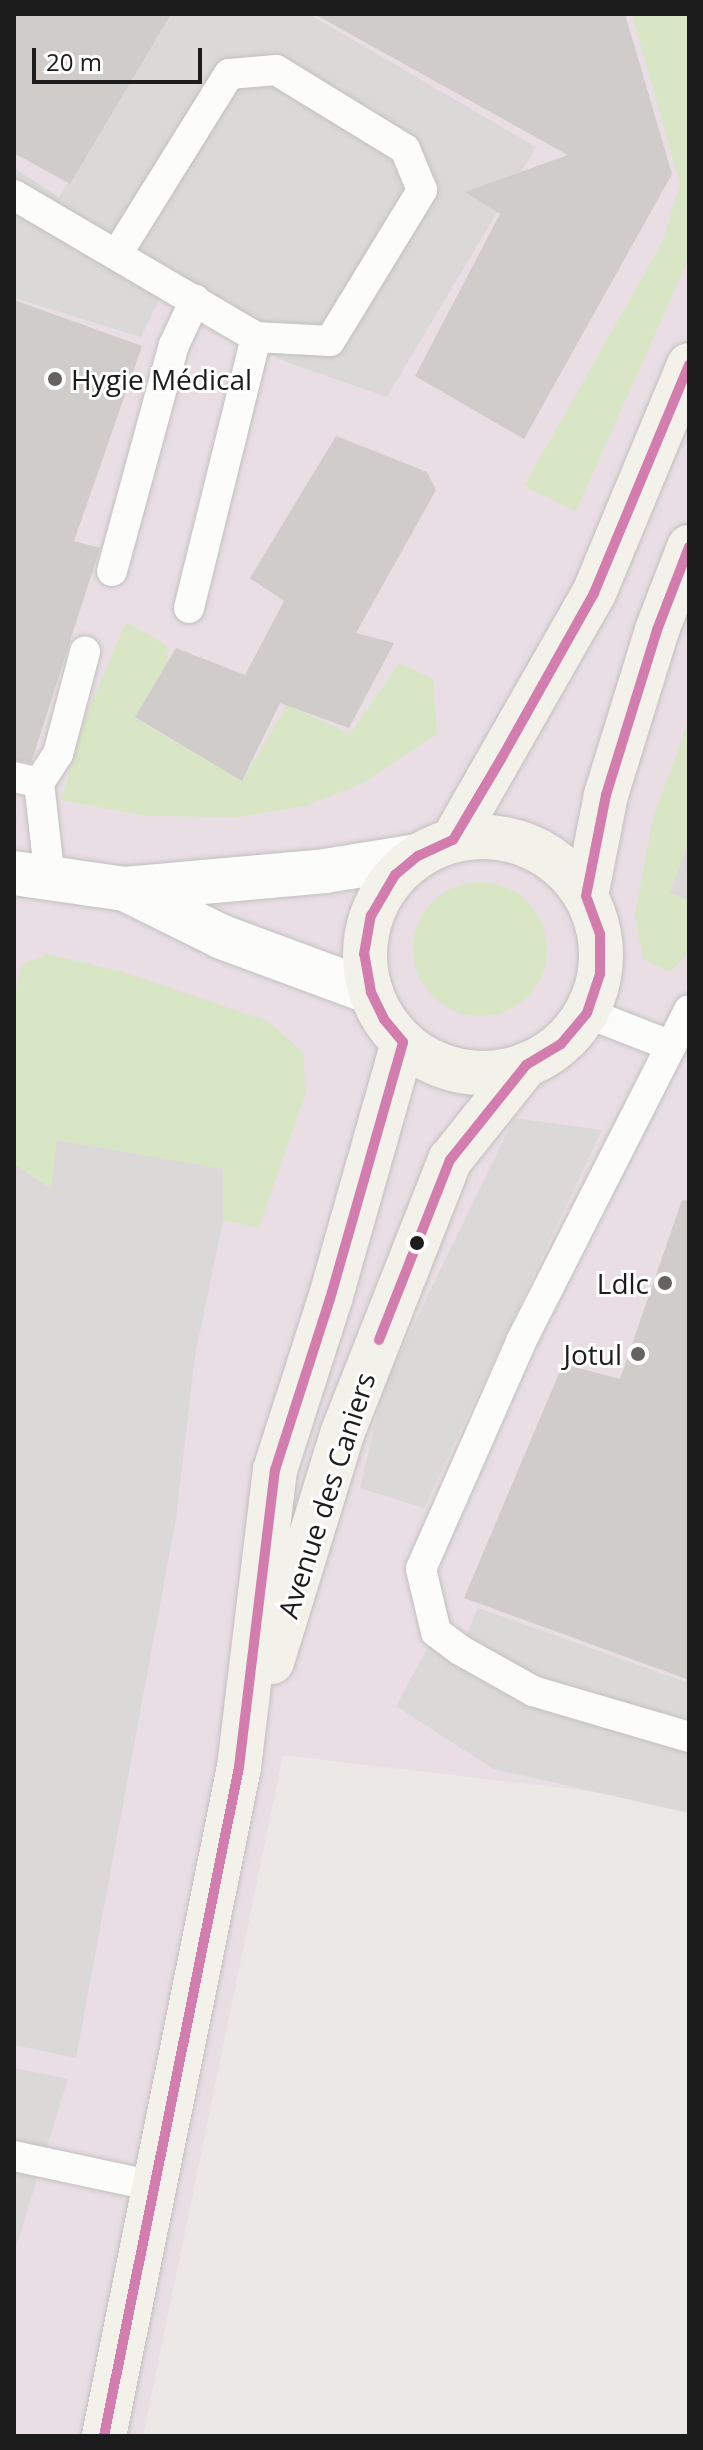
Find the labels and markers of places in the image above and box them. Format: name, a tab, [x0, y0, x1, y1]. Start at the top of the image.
place label: Hygie Médical	[71, 362, 252, 396]
marker: Hygie Médical	[46, 370, 64, 388]
unlabelled marker	[409, 1235, 425, 1251]
place label: Ldlc	[597, 1266, 649, 1300]
marker: Ldlc	[656, 1274, 674, 1292]
place label: Jotul	[563, 1337, 622, 1371]
marker: Jotul	[629, 1345, 647, 1363]

